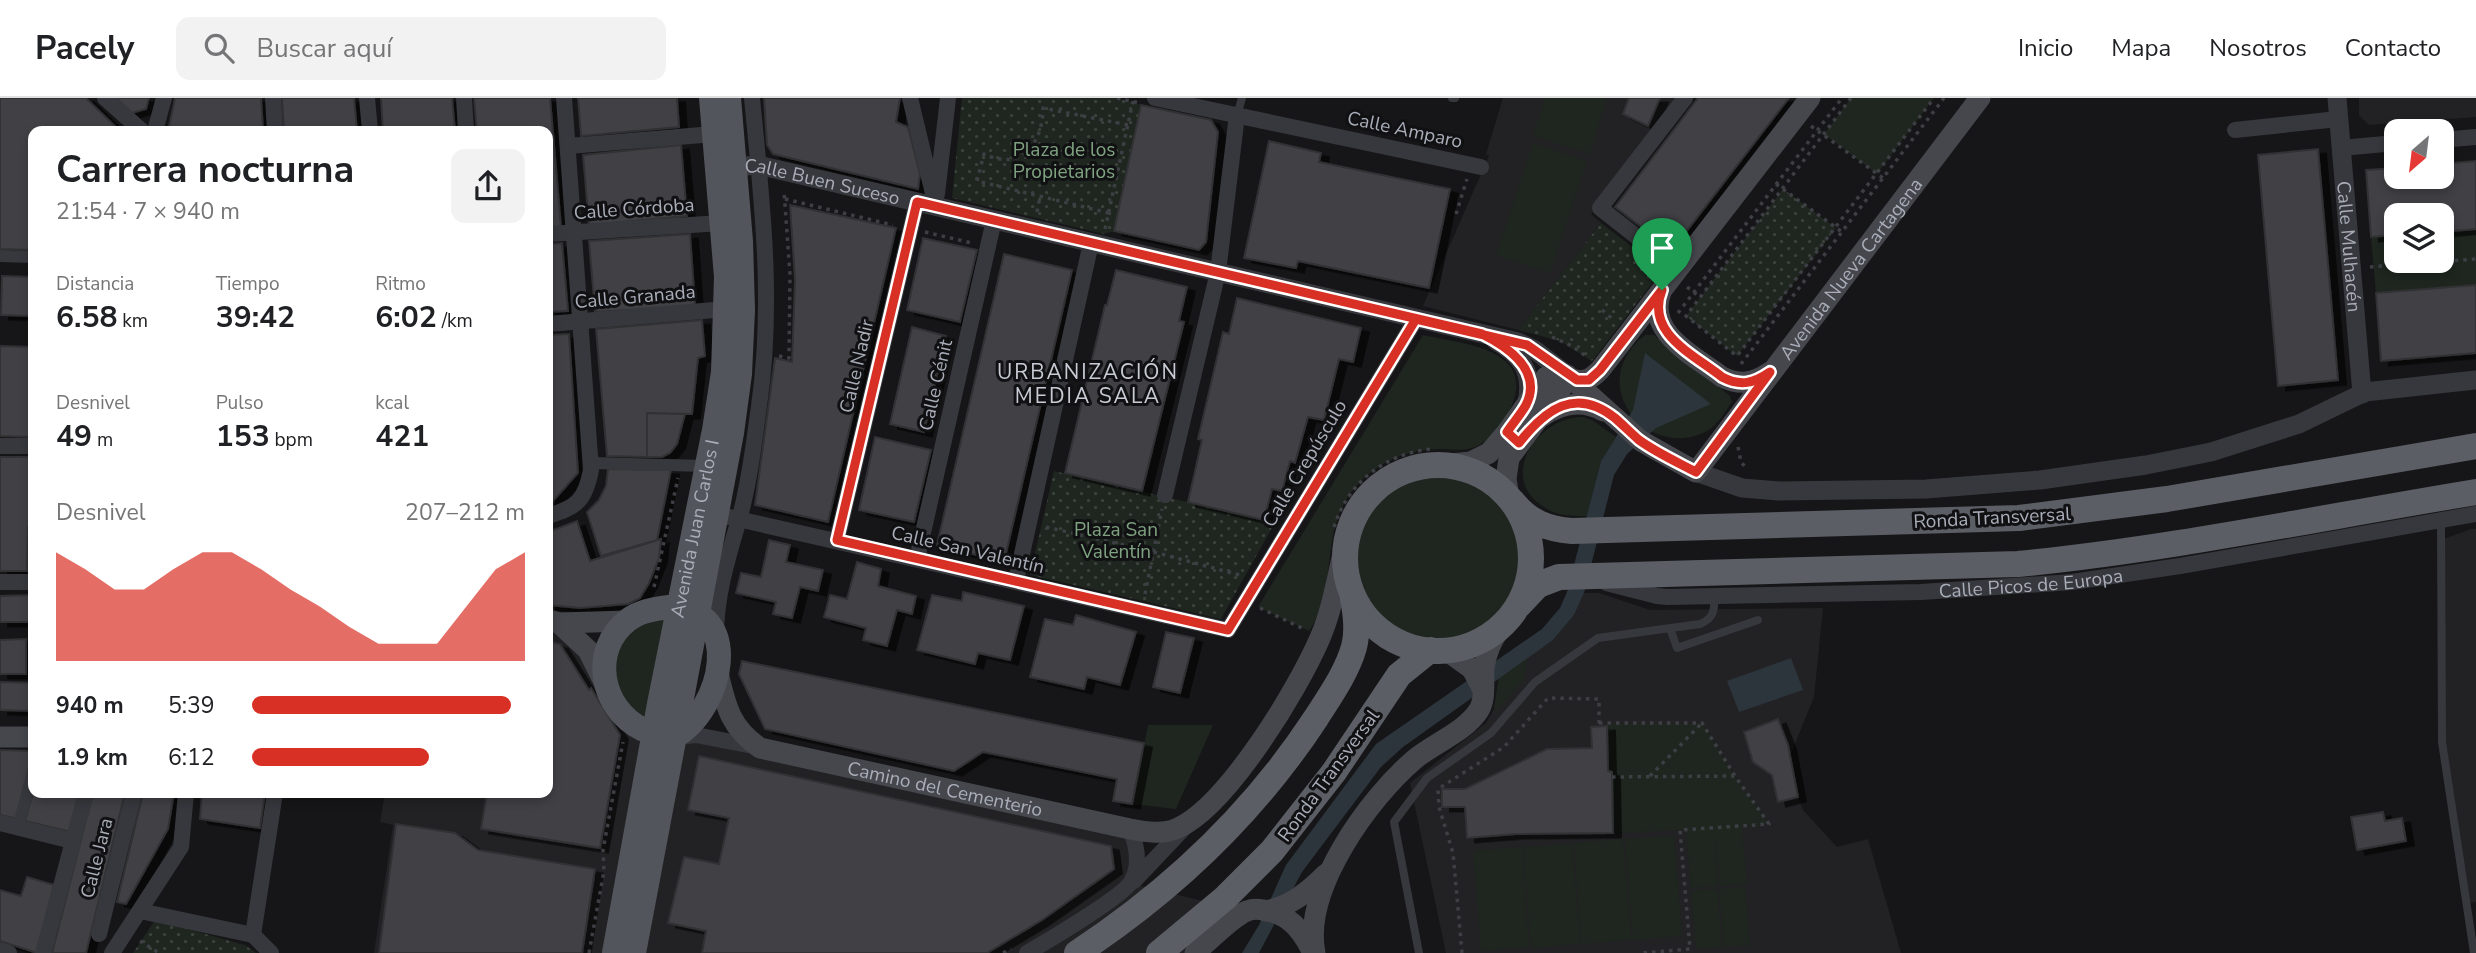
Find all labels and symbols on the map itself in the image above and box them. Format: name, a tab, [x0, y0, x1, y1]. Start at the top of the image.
street label: Calle Amparo	[1345, 105, 1465, 155]
north arrow	[2384, 119, 2454, 189]
park label: Plaza de los Propietarios	[1013, 137, 1115, 185]
street label: Calle Buen Suceso	[744, 153, 902, 212]
street label: Avenida Nueva Cartagena	[1774, 173, 1929, 365]
street label: Calle Mulhacén	[2330, 180, 2367, 313]
street label: Calle Córdoba	[573, 192, 695, 226]
pin	[1632, 218, 1692, 290]
street label: Calle Granada	[574, 279, 697, 315]
street label: Calle Nadir	[834, 317, 880, 415]
street label: Calle Cénit	[913, 337, 959, 433]
district label: URBANIZACIÓN MEDIA SALA	[997, 358, 1179, 410]
street label: Calle Crepúsculo	[1256, 395, 1353, 532]
street label: Avenida Juan Carlos I	[665, 437, 726, 620]
street label: Ronda Transversal	[1913, 501, 2072, 535]
park label: Plaza San Valentín	[1074, 517, 1158, 565]
street label: Calle San Valentín	[889, 520, 1047, 580]
street label: Calle Picos de Europa	[1938, 563, 2125, 605]
street label: Ronda Transversal	[1272, 704, 1386, 847]
street label: Camino del Cementerio	[845, 755, 1045, 823]
street label: Calle Jara	[74, 815, 119, 901]

